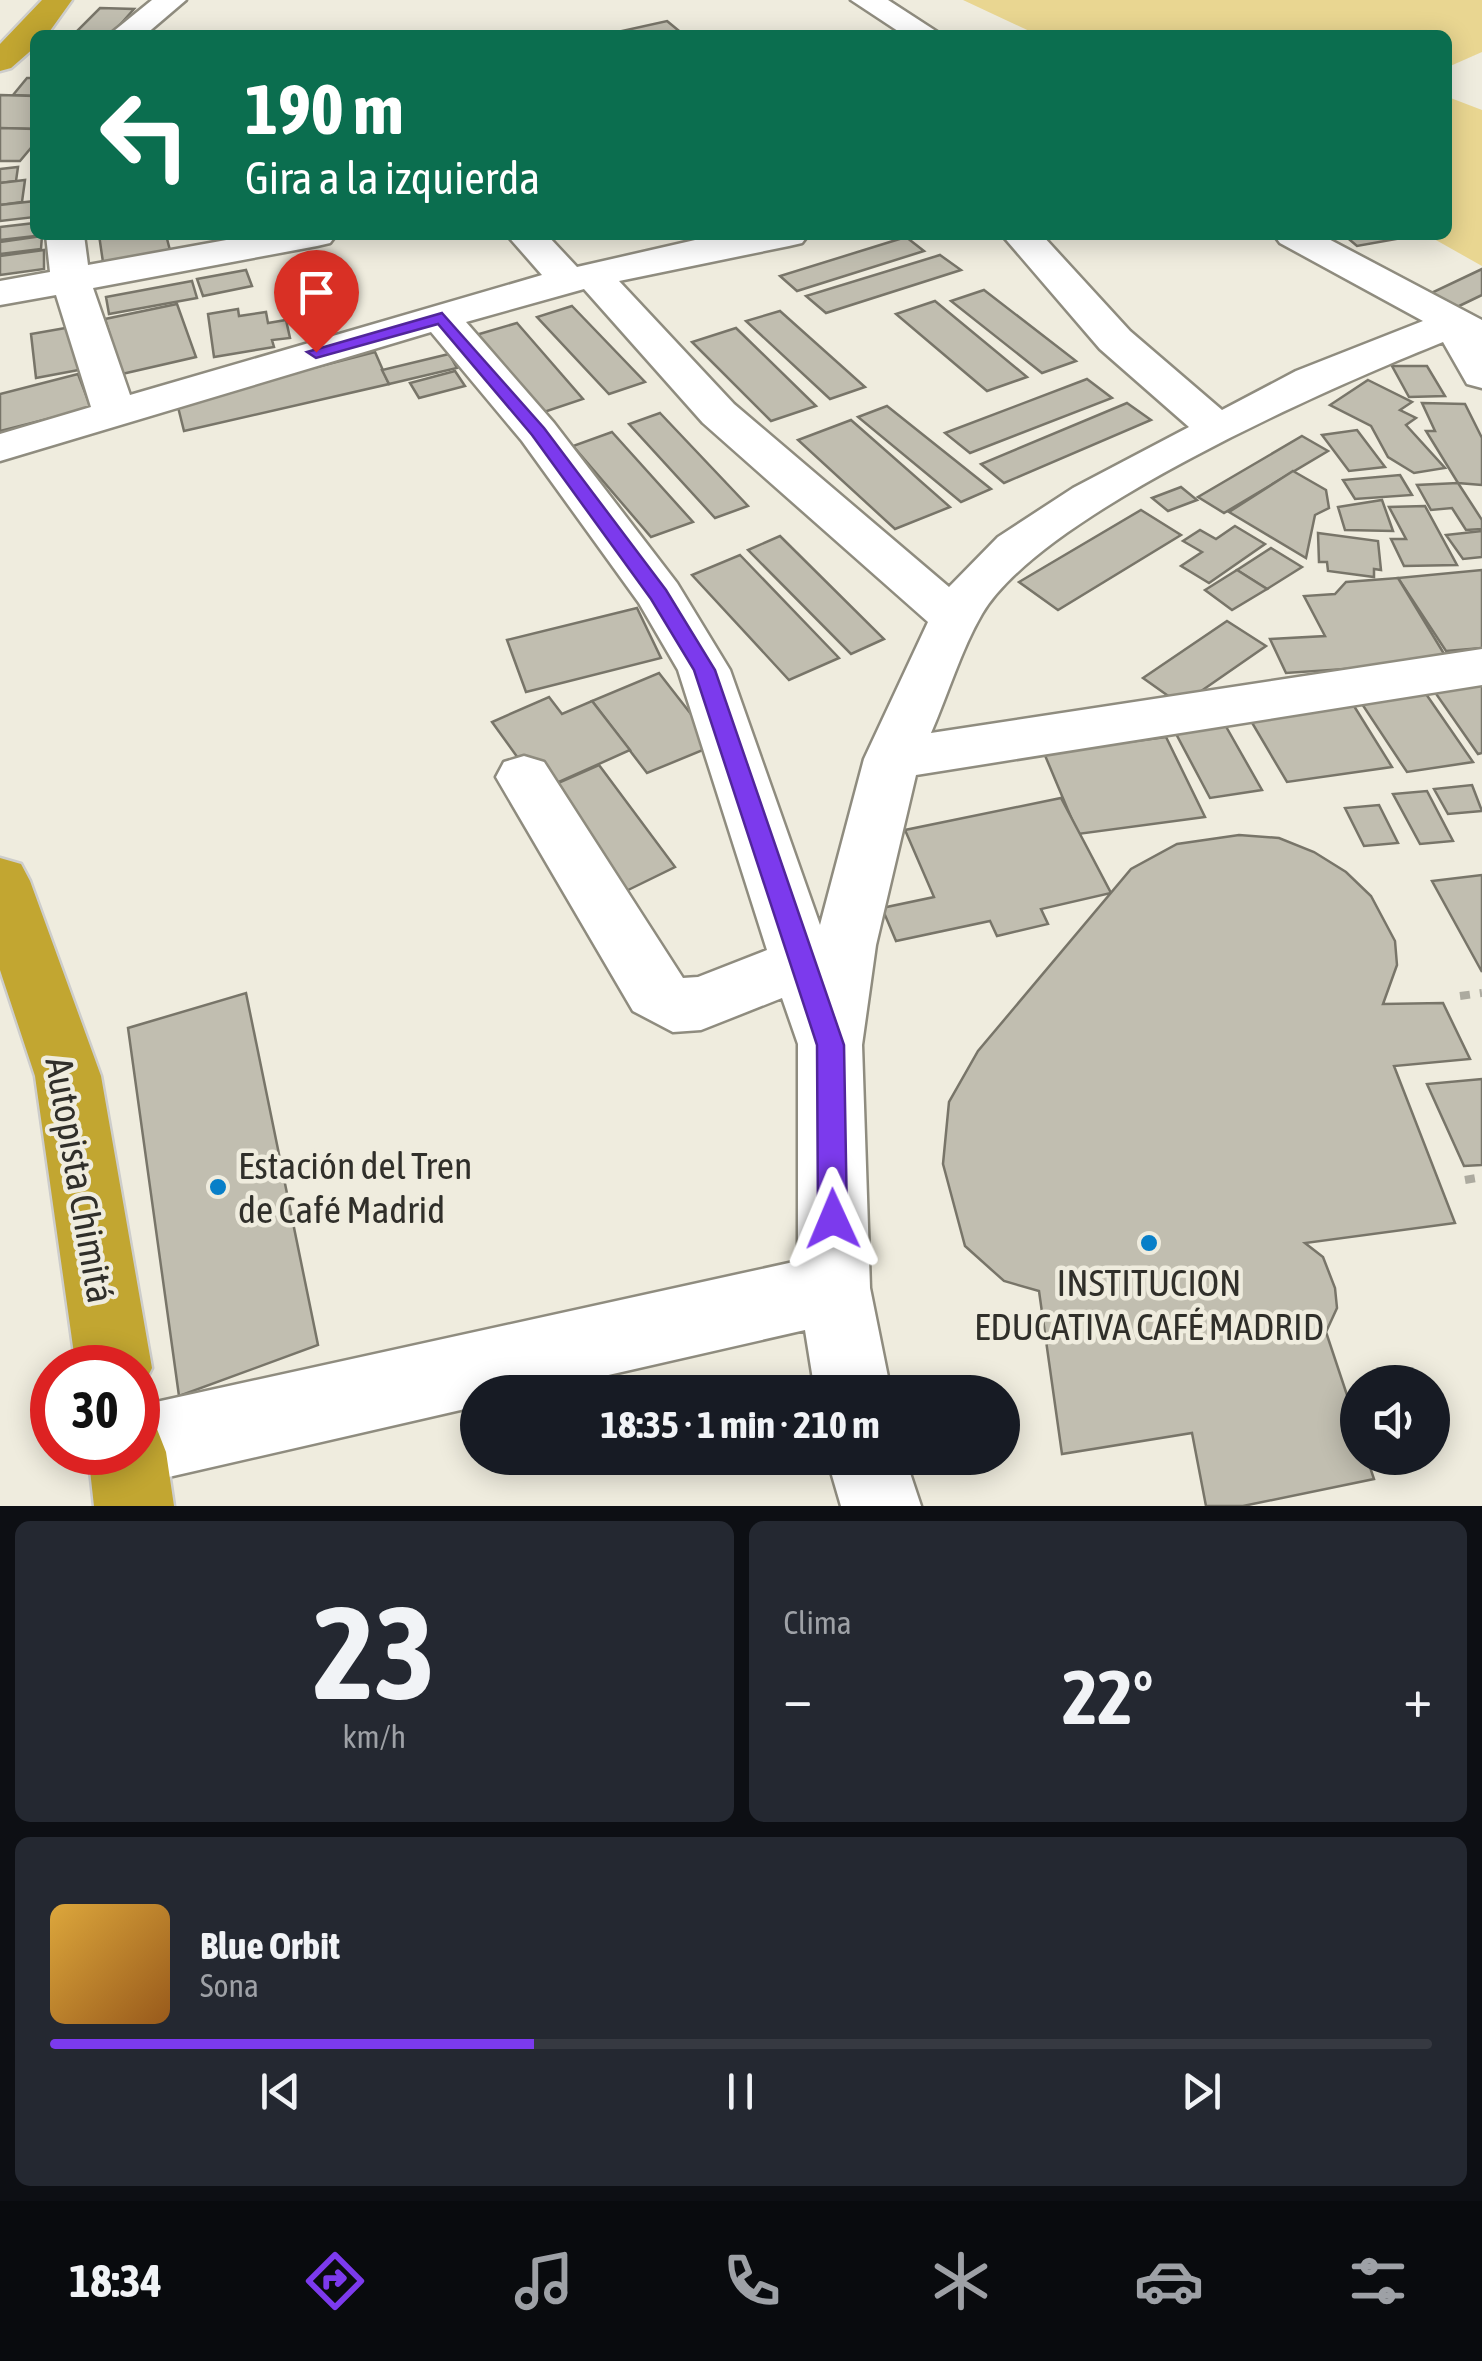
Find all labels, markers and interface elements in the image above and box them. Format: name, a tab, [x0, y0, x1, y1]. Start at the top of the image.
text: 190 m	[245, 69, 404, 149]
icon: left	[80, 70, 210, 200]
text: Gira a la izquierda	[245, 152, 540, 204]
pin	[274, 250, 359, 353]
icon: arrive	[289, 265, 344, 320]
street label: Autopista Chimitá	[37, 1054, 123, 1306]
place label: Estación del Tren de Café Madrid	[238, 1144, 472, 1231]
position arrow	[781, 1167, 885, 1271]
marker: Estación del Tren de Café Madrid	[207, 1176, 229, 1198]
marker: INSTITUCION EDUCATIVA CAFÉ MADRID	[1138, 1232, 1160, 1254]
place label: INSTITUCION EDUCATIVA CAFÉ MADRID	[974, 1261, 1324, 1348]
speed limit sign: 30	[30, 1345, 160, 1475]
map controls	[1340, 1365, 1450, 1475]
button: sound	[1340, 1365, 1450, 1475]
text: 18:35 · 1 min · 210 m	[600, 1403, 880, 1446]
text: 23	[313, 1578, 435, 1727]
text: Clima	[784, 1604, 852, 1641]
text: 22°	[1062, 1654, 1153, 1740]
text: −	[784, 1666, 812, 1729]
text: +	[1403, 1666, 1432, 1729]
text: km/h	[343, 1718, 406, 1755]
text: Blue Orbit	[200, 1924, 340, 1967]
text: Sona	[200, 1967, 259, 2004]
icon: previous	[253, 2064, 308, 2119]
icon: pause	[713, 2064, 768, 2119]
icon: next	[1174, 2064, 1229, 2119]
icon: directions	[300, 2246, 370, 2316]
icon: music	[509, 2246, 579, 2316]
icon: phone	[717, 2246, 787, 2316]
icon: climate	[926, 2246, 996, 2316]
icon: car	[1134, 2246, 1204, 2316]
icon: filters	[1343, 2246, 1413, 2316]
text: 18:34	[69, 2255, 162, 2307]

